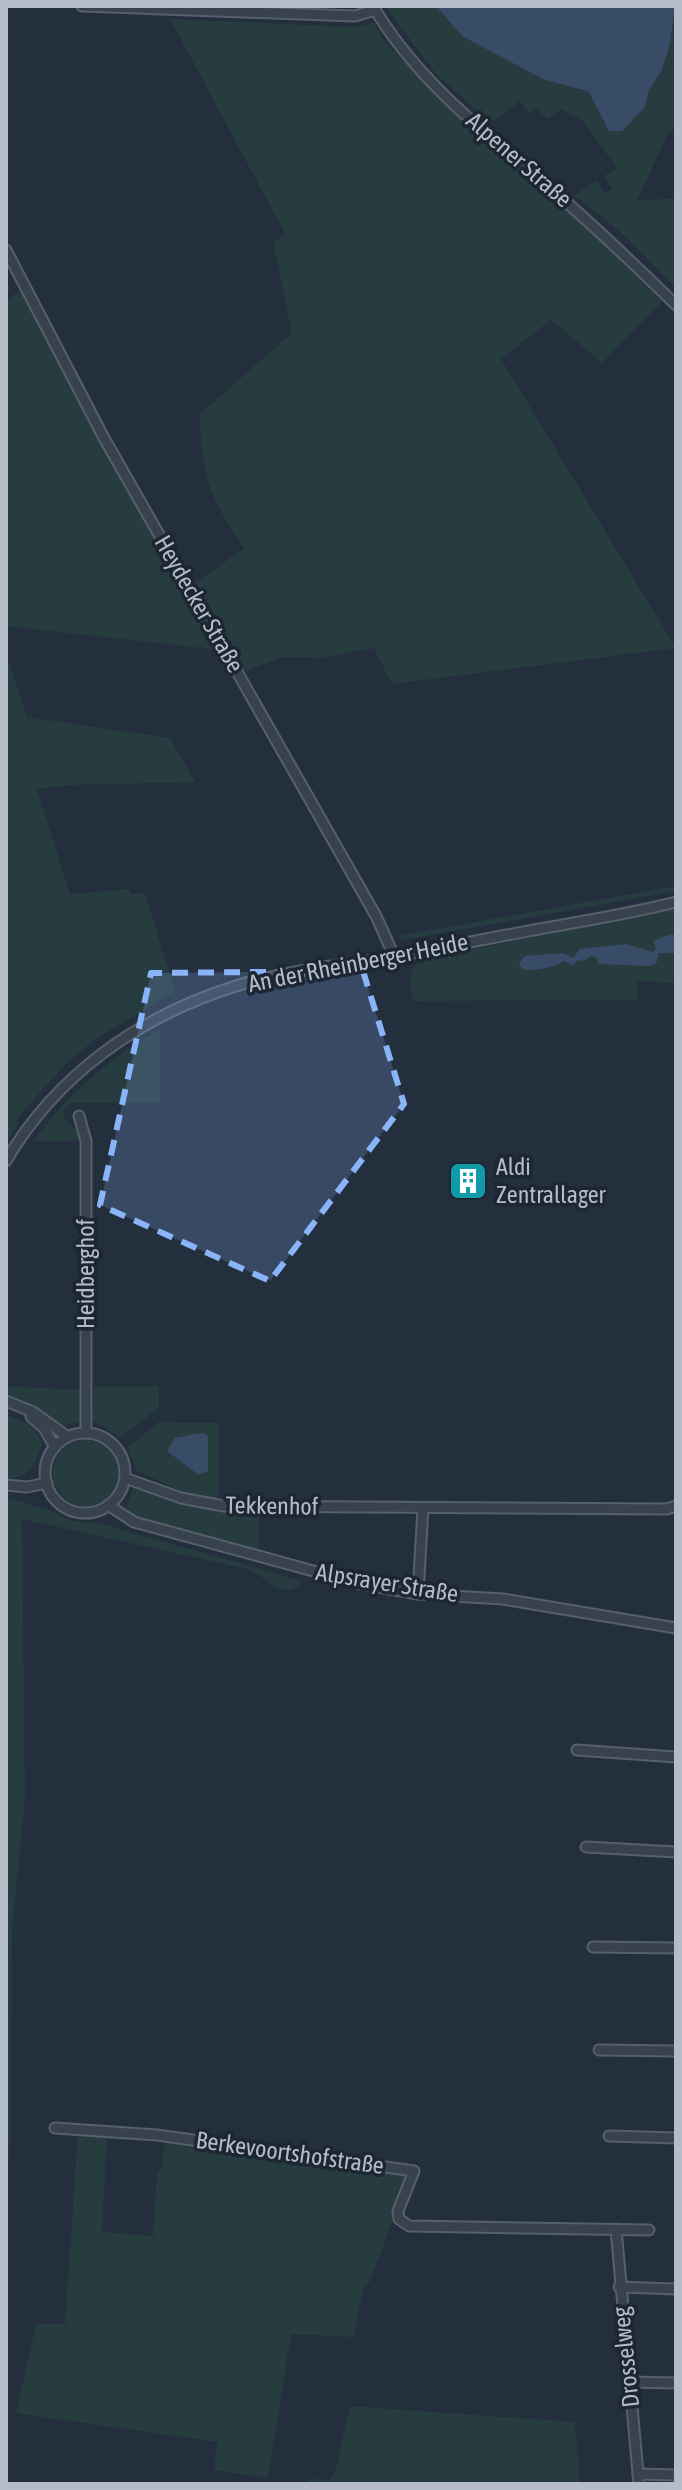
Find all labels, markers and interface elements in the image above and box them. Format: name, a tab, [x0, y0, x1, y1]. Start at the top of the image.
street label: Alpener Straße	[461, 107, 577, 213]
street label: Heydecker Straße	[149, 531, 250, 677]
street label: An der Rheinberger Heide	[246, 928, 470, 997]
place label: Aldi Zentrallager	[496, 1153, 607, 1208]
building icon: Aldi Zentrallager	[447, 1160, 489, 1202]
street label: Heidberghof	[72, 1219, 99, 1329]
street label: Tekkenhof	[225, 1491, 319, 1520]
street label: Alpsrayer Straße	[314, 1558, 460, 1607]
street label: Berkevoortshofstraße	[194, 2126, 386, 2179]
street label: Drosselweg	[607, 2305, 644, 2409]

